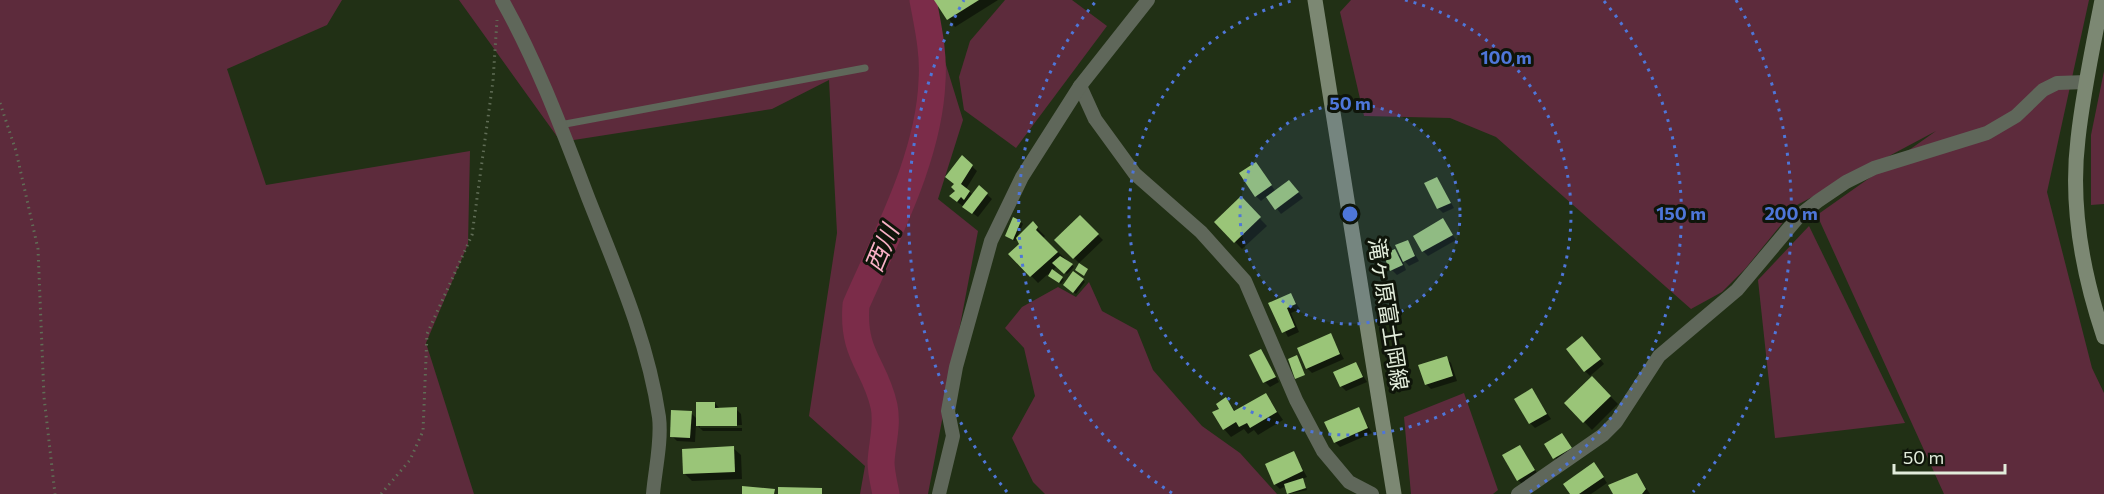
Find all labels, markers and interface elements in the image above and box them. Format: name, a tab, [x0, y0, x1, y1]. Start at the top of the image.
text: 100 m	[1480, 46, 1532, 68]
text: 50 m	[1329, 92, 1371, 114]
text: 150 m	[1656, 202, 1706, 224]
text: 200 m	[1764, 202, 1818, 224]
centre of rings	[1340, 204, 1360, 224]
water label: 西川	[858, 217, 905, 276]
street label: 滝ヶ原富士岡線	[1364, 236, 1414, 392]
scale bar	[1894, 437, 2005, 475]
text: 50 m	[1903, 446, 1944, 468]

